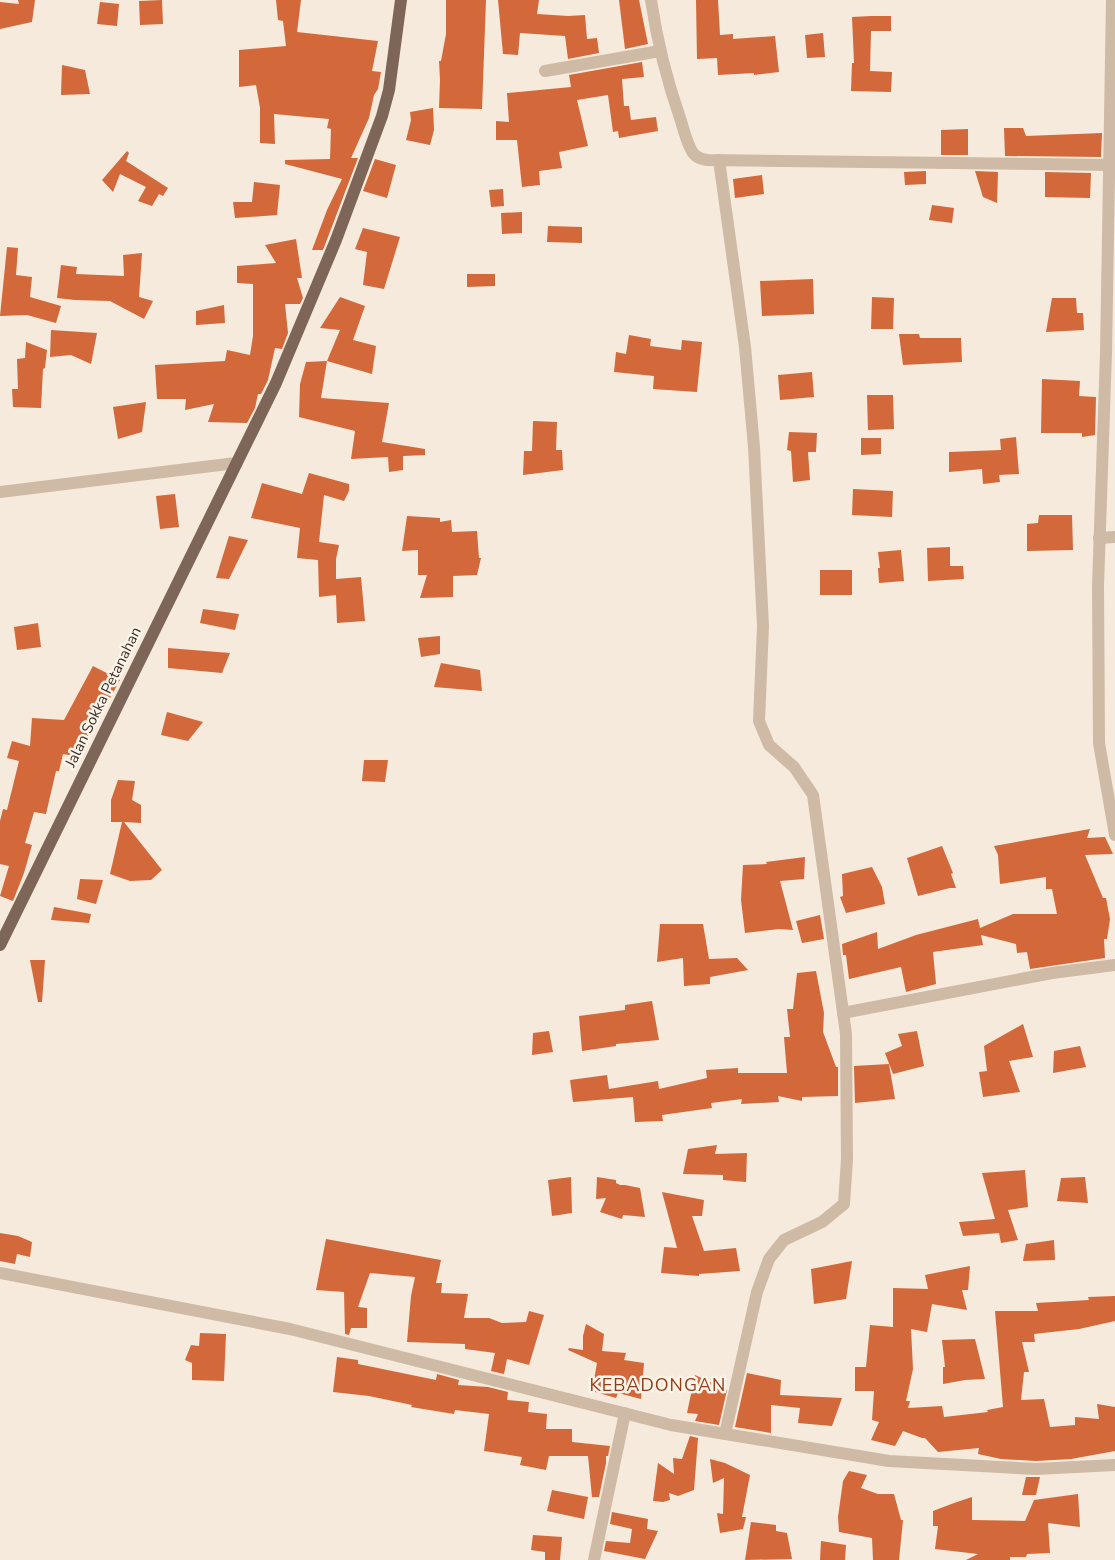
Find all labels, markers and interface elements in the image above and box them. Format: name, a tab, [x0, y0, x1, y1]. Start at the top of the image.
street label: Jalan Sokka Petanahan	[60, 624, 146, 771]
district label: KEBADONGAN	[590, 1373, 726, 1397]

